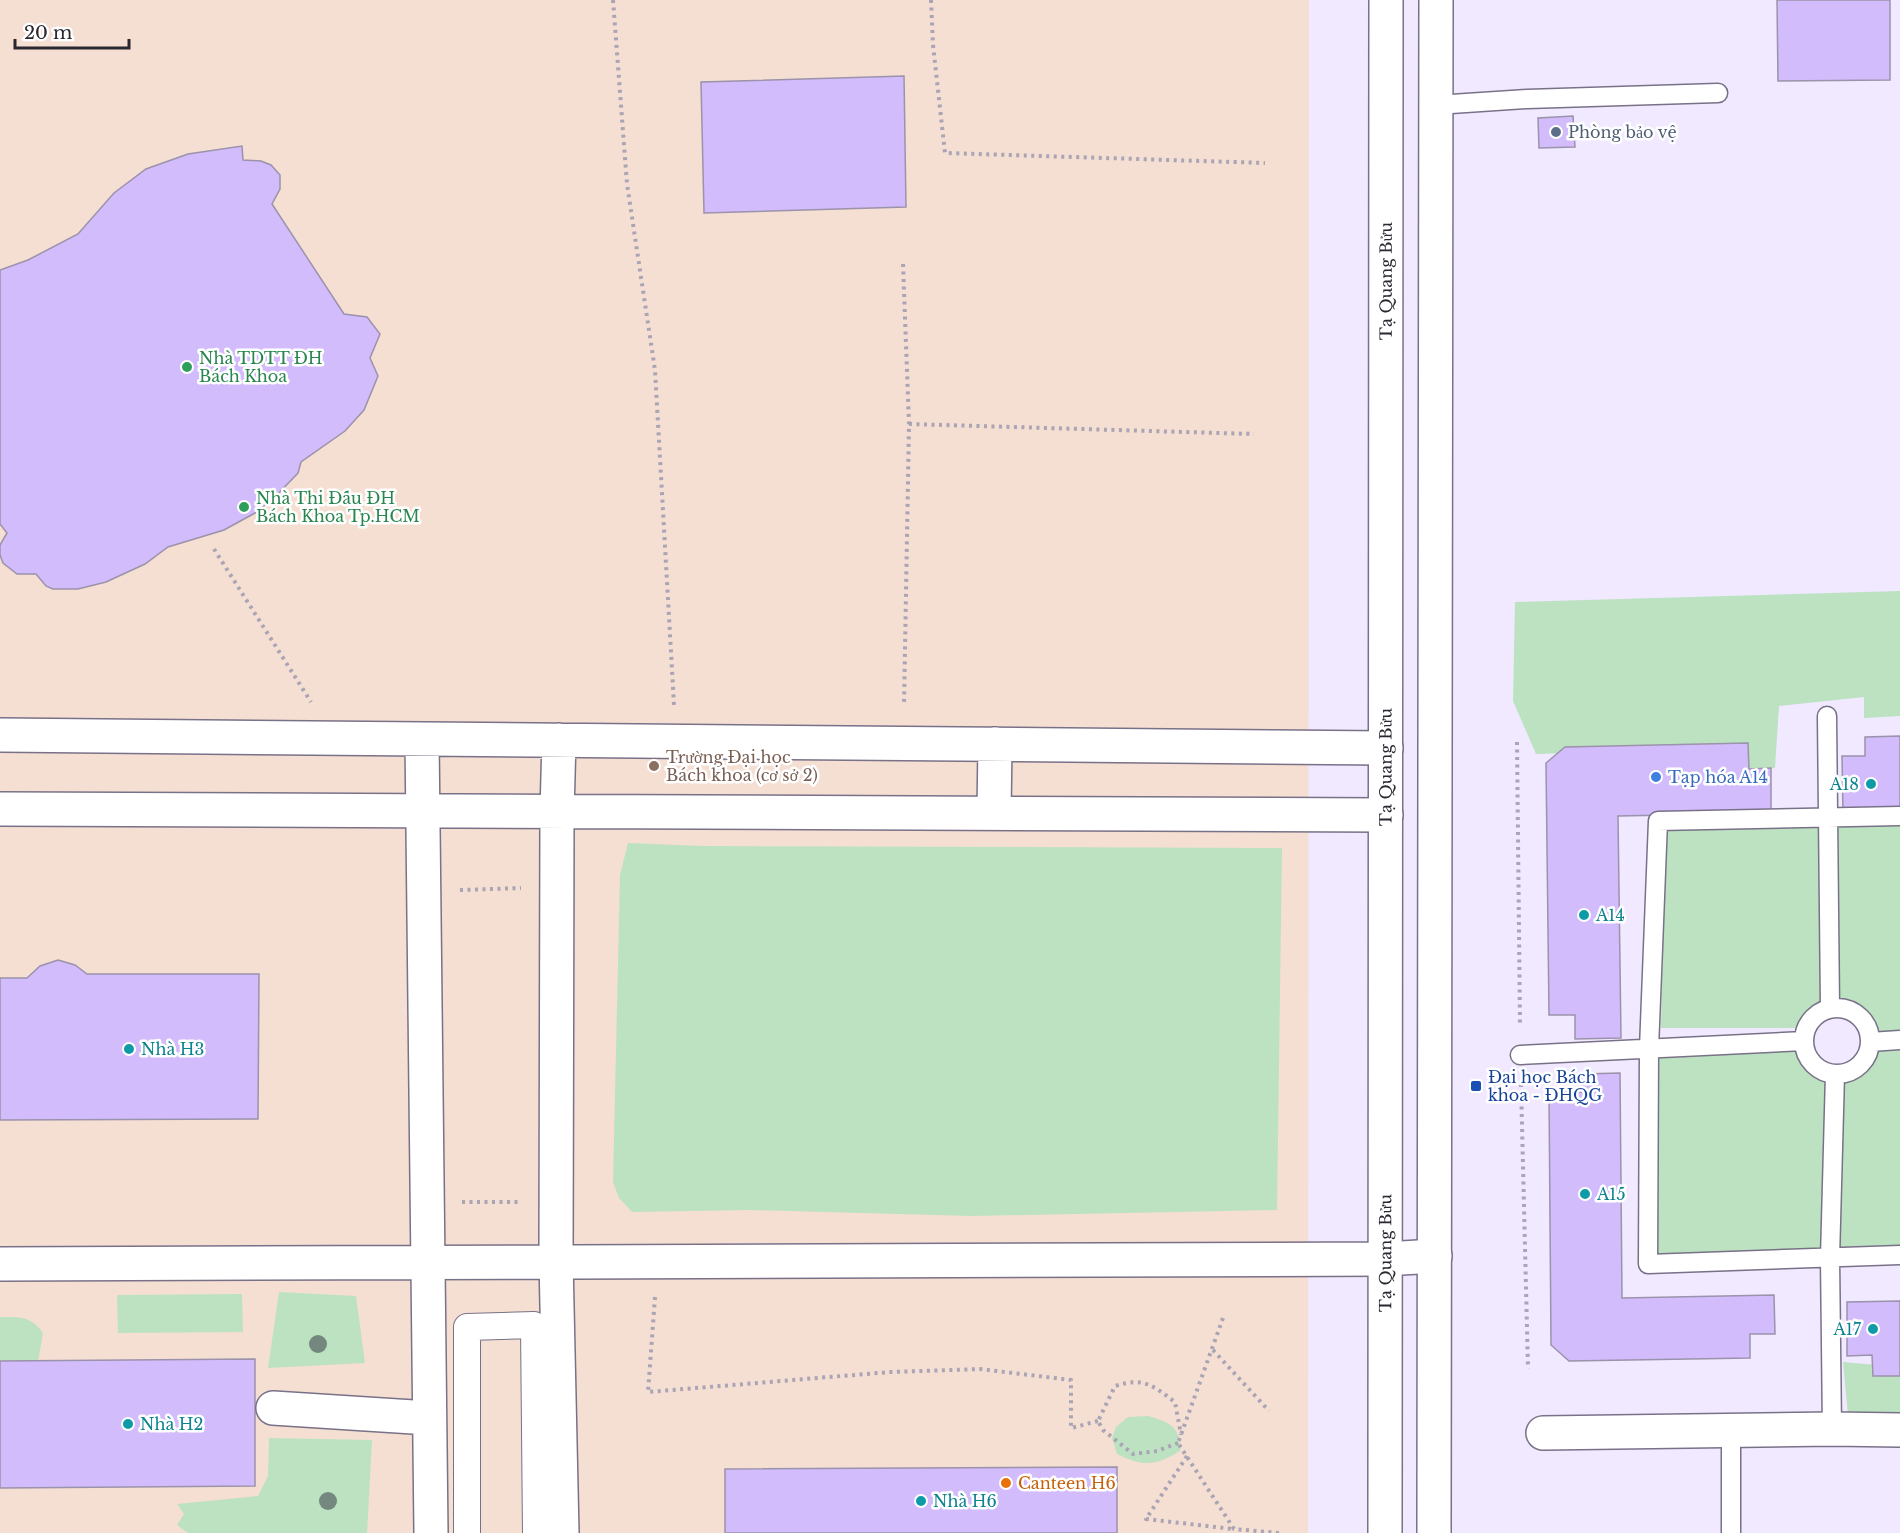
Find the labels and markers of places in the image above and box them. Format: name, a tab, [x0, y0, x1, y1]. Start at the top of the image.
place label: Phòng bảo vệ	[1568, 122, 1677, 142]
marker: Phòng bảo vệ	[1549, 125, 1563, 139]
place label: Nhà TDTT ĐH Bách Khoa	[199, 348, 323, 386]
marker: Nhà TDTT ĐH Bách Khoa	[180, 360, 194, 374]
place label: Nhà Thi Đấu ĐH Bách Khoa Tp.HCM	[256, 488, 420, 526]
marker: Nhà Thi Đấu ĐH Bách Khoa Tp.HCM	[237, 500, 251, 514]
place label: Trường Đại học Bách khoa (cơ sở 2)	[666, 747, 818, 785]
marker: Trường Đại học Bách khoa (cơ sở 2)	[647, 759, 661, 773]
place label: Tạp hóa A14	[1668, 767, 1768, 787]
marker: Tạp hóa A14	[1649, 770, 1663, 784]
place label: A18	[1829, 774, 1859, 794]
marker: A18	[1864, 777, 1878, 791]
place label: A14	[1595, 905, 1625, 925]
marker: A14	[1577, 908, 1591, 922]
place label: Nhà H3	[141, 1039, 204, 1059]
marker: Nhà H3	[122, 1042, 136, 1056]
place label: Đại học Bách khoa - ĐHQG	[1488, 1067, 1602, 1105]
marker: Đại học Bách khoa - ĐHQG	[1469, 1079, 1483, 1093]
place label: A15	[1596, 1184, 1626, 1204]
marker: A15	[1578, 1187, 1592, 1201]
place label: A17	[1832, 1319, 1862, 1339]
marker: A17	[1866, 1322, 1880, 1336]
place label: Nhà H2	[140, 1414, 203, 1434]
marker: Nhà H2	[121, 1417, 135, 1431]
place label: Canteen H6	[1018, 1473, 1116, 1493]
marker: Canteen H6	[999, 1476, 1013, 1490]
place label: Nhà H6	[933, 1491, 997, 1511]
marker: Nhà H6	[914, 1494, 928, 1508]

